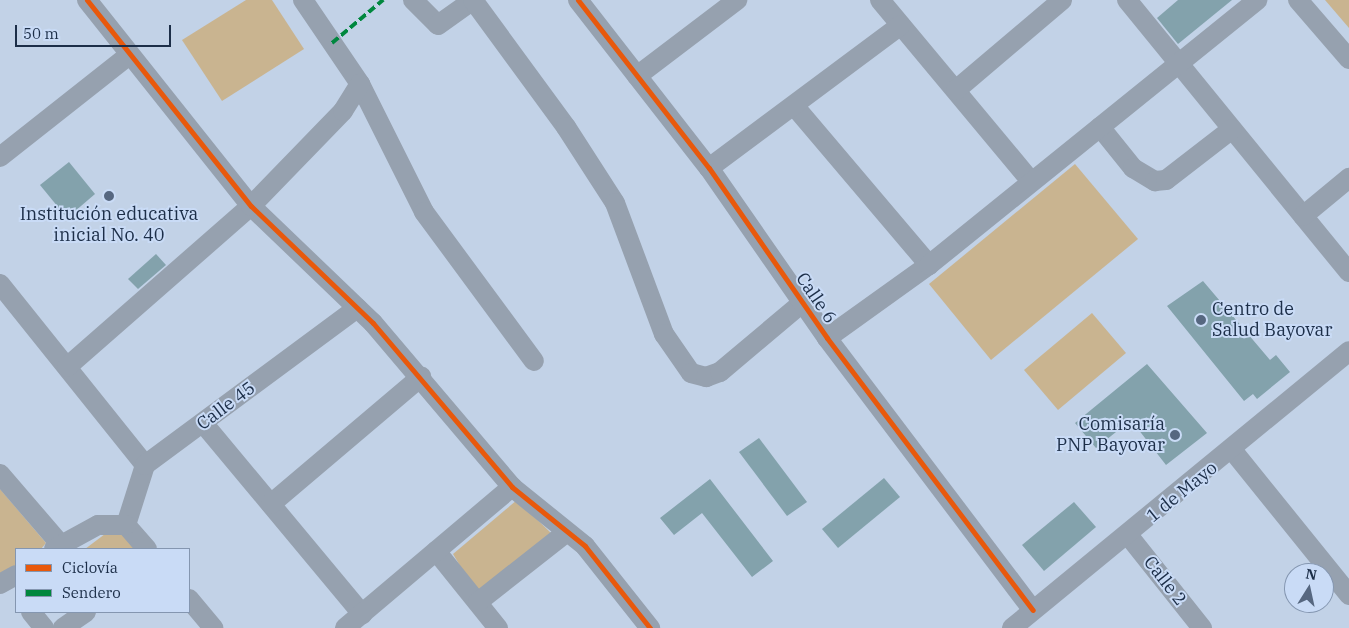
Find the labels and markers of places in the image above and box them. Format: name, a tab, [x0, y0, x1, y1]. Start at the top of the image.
marker: Institución educativa inicial No. 40	[103, 190, 115, 202]
place label: Institución educativa inicial No. 40	[20, 204, 198, 246]
place label: Centro de Salud Bayovar	[1212, 299, 1332, 342]
marker: Centro de Salud Bayovar	[1194, 313, 1208, 327]
place label: Comisaría PNP Bayovar	[1056, 414, 1165, 456]
marker: Comisaría PNP Bayovar	[1169, 429, 1181, 441]

